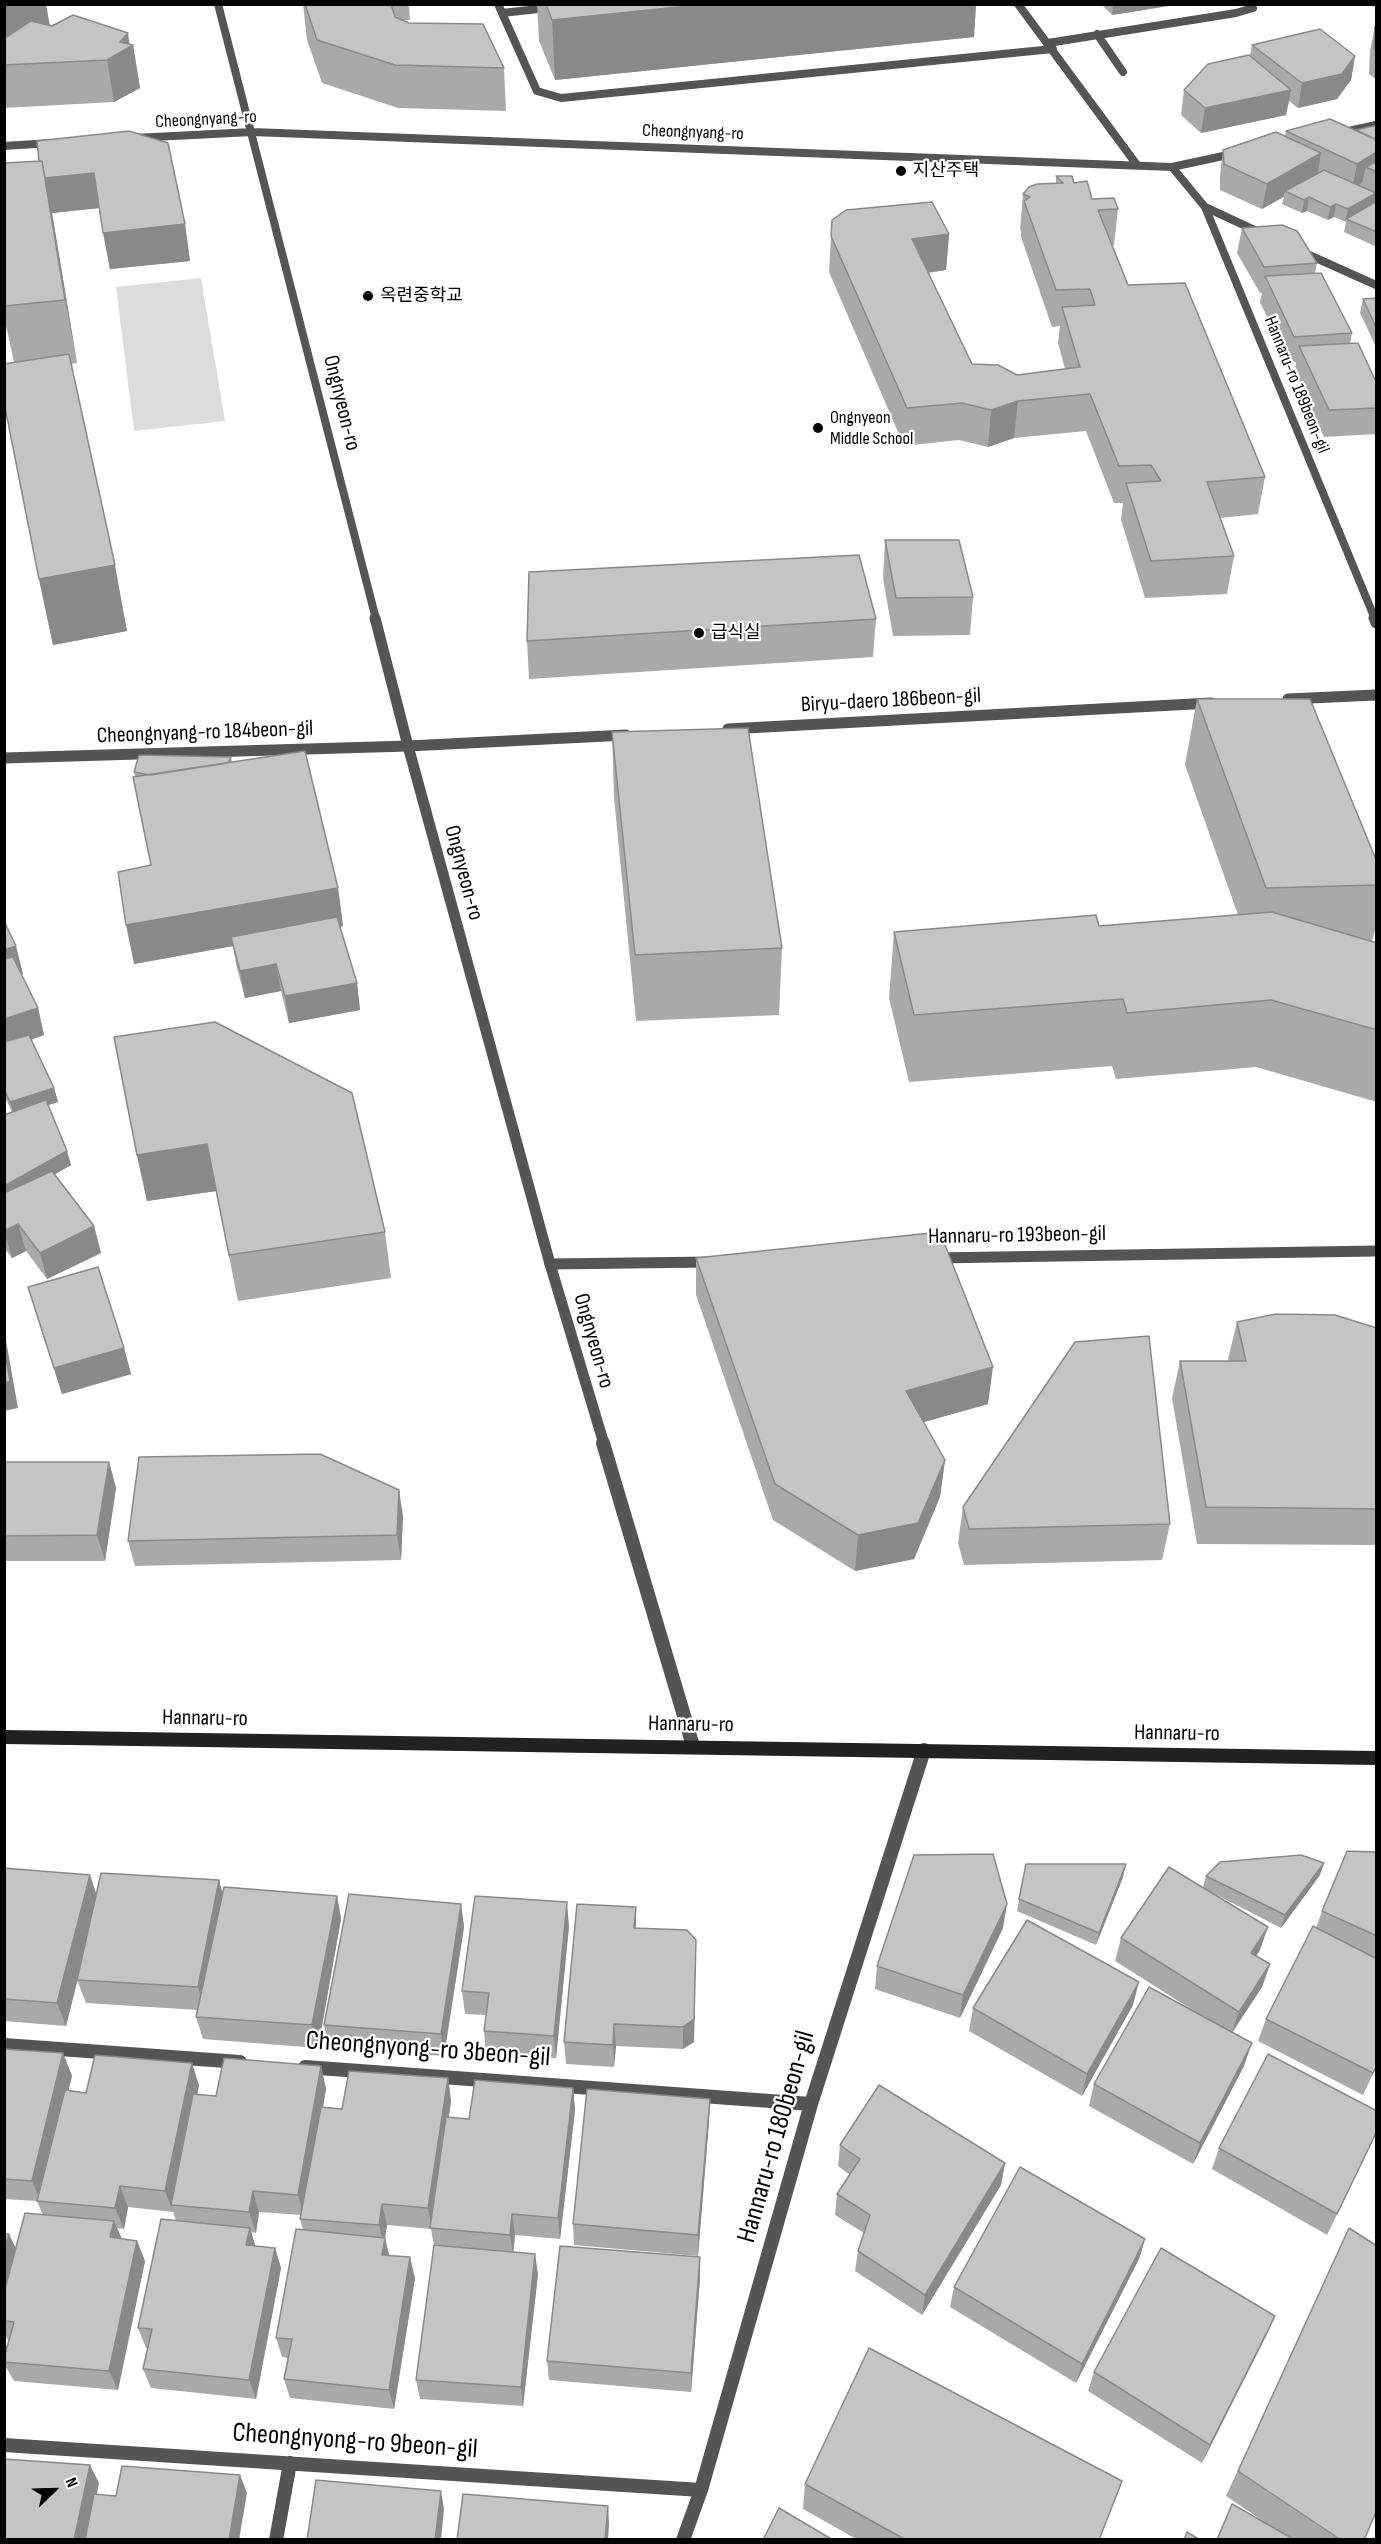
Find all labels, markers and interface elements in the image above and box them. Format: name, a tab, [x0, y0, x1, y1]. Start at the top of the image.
street label: Cheongnyang-ro	[155, 107, 257, 133]
street label: Cheongnyang-ro	[642, 120, 744, 146]
place label: 지산주택	[913, 160, 979, 182]
marker: 지산주택	[894, 164, 908, 178]
place label: 옥련중학교	[380, 285, 463, 307]
marker: 옥련중학교	[361, 289, 375, 303]
street label: Hannaru-ro 189beon-gil	[1259, 313, 1333, 457]
street label: Ongnyeon-ro	[316, 353, 366, 453]
place label: Ongnyeon Middle School	[830, 407, 913, 450]
marker: Ongnyeon Middle School	[811, 421, 825, 435]
place label: 급식실	[711, 622, 761, 644]
marker: 급식실	[692, 626, 706, 640]
street label: Biryu-daero 186beon-gil	[800, 683, 982, 719]
street label: Cheongnyang-ro 184beon-gil	[96, 716, 314, 750]
street label: Ongnyeon-ro	[438, 823, 488, 923]
street label: Hannaru-ro 193beon-gil	[928, 1221, 1106, 1251]
street label: Ongnyeon-ro	[567, 1291, 619, 1391]
street label: Hannaru-ro	[162, 1705, 248, 1733]
street label: Hannaru-ro	[648, 1711, 734, 1739]
street label: Hannaru-ro	[1134, 1720, 1220, 1748]
street label: Cheongnyong-ro 3beon-gil	[305, 2025, 551, 2075]
street label: Hannaru-ro 180beon-gil	[731, 2027, 823, 2247]
street label: Cheongnyong-ro 9beon-gil	[231, 2417, 479, 2467]
north arrow	[24, 2460, 84, 2520]
text: N	[61, 2475, 81, 2490]

